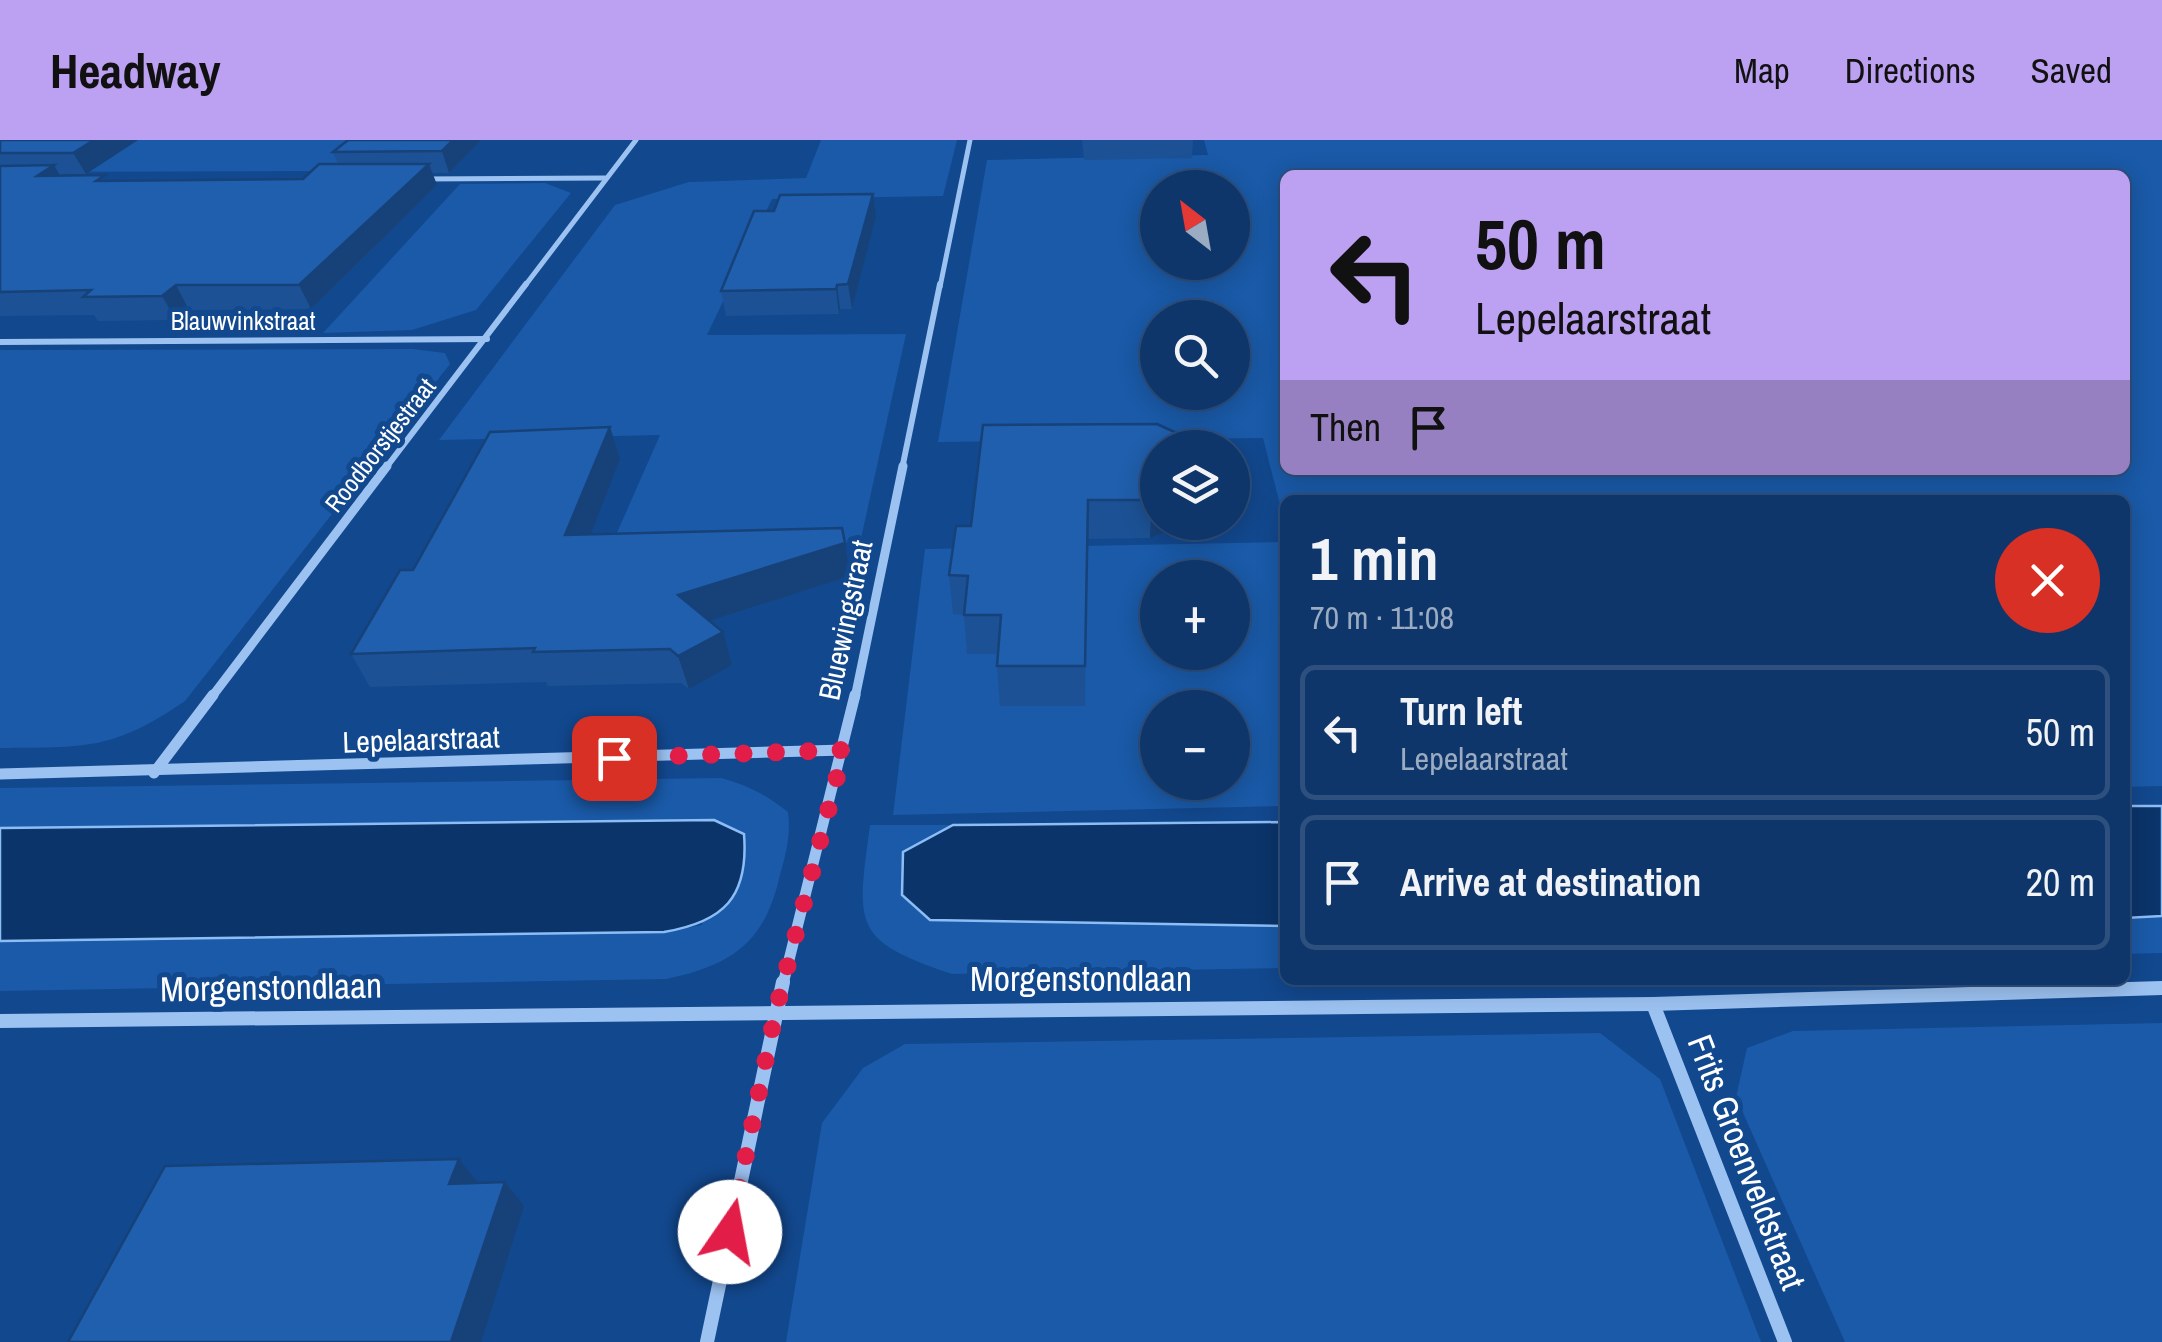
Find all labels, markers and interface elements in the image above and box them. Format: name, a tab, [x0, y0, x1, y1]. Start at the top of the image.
text: Headway	[50, 38, 221, 103]
text: Map	[1734, 47, 1790, 94]
text: Directions	[1845, 47, 1976, 94]
text: Saved	[2031, 47, 2112, 94]
north arrow	[1140, 170, 1250, 280]
map controls	[1140, 170, 1250, 800]
text: 50 m	[1475, 197, 1606, 291]
icon: left	[1310, 210, 1440, 340]
text: Lepelaarstraat	[1475, 287, 1711, 348]
button: search	[1140, 300, 1250, 410]
street label: Blauwvinkstraat	[171, 304, 316, 338]
street label: Roodborstjestraat	[317, 371, 443, 519]
icon: arrive	[1401, 400, 1456, 455]
text: Then	[1310, 402, 1381, 453]
button: layers	[1140, 430, 1250, 540]
text: 1 min	[1310, 518, 1439, 599]
button: close	[1995, 528, 2100, 633]
street label: Bluewingstraat	[809, 536, 882, 704]
button: +	[1140, 560, 1250, 670]
text: 70 m · 11:08	[1310, 596, 1454, 639]
text: Turn left	[1400, 686, 1522, 737]
button: −	[1140, 690, 1250, 800]
icon: left	[1315, 705, 1370, 760]
text: 50 m	[2026, 707, 2095, 758]
street label: Lepelaarstraat	[342, 716, 500, 762]
pin	[572, 716, 657, 801]
icon: arrive	[587, 731, 642, 786]
text: Lepelaarstraat	[1400, 737, 1568, 780]
icon: arrive	[1315, 855, 1370, 910]
text: Arrive at destination	[1400, 857, 1701, 908]
text: 20 m	[2026, 857, 2095, 908]
street label: Morgenstondlaan	[970, 955, 1192, 1002]
street label: Morgenstondlaan	[160, 962, 382, 1012]
street label: Frits Groenveldstraat	[1677, 1028, 1817, 1296]
position arrow	[678, 1180, 782, 1284]

